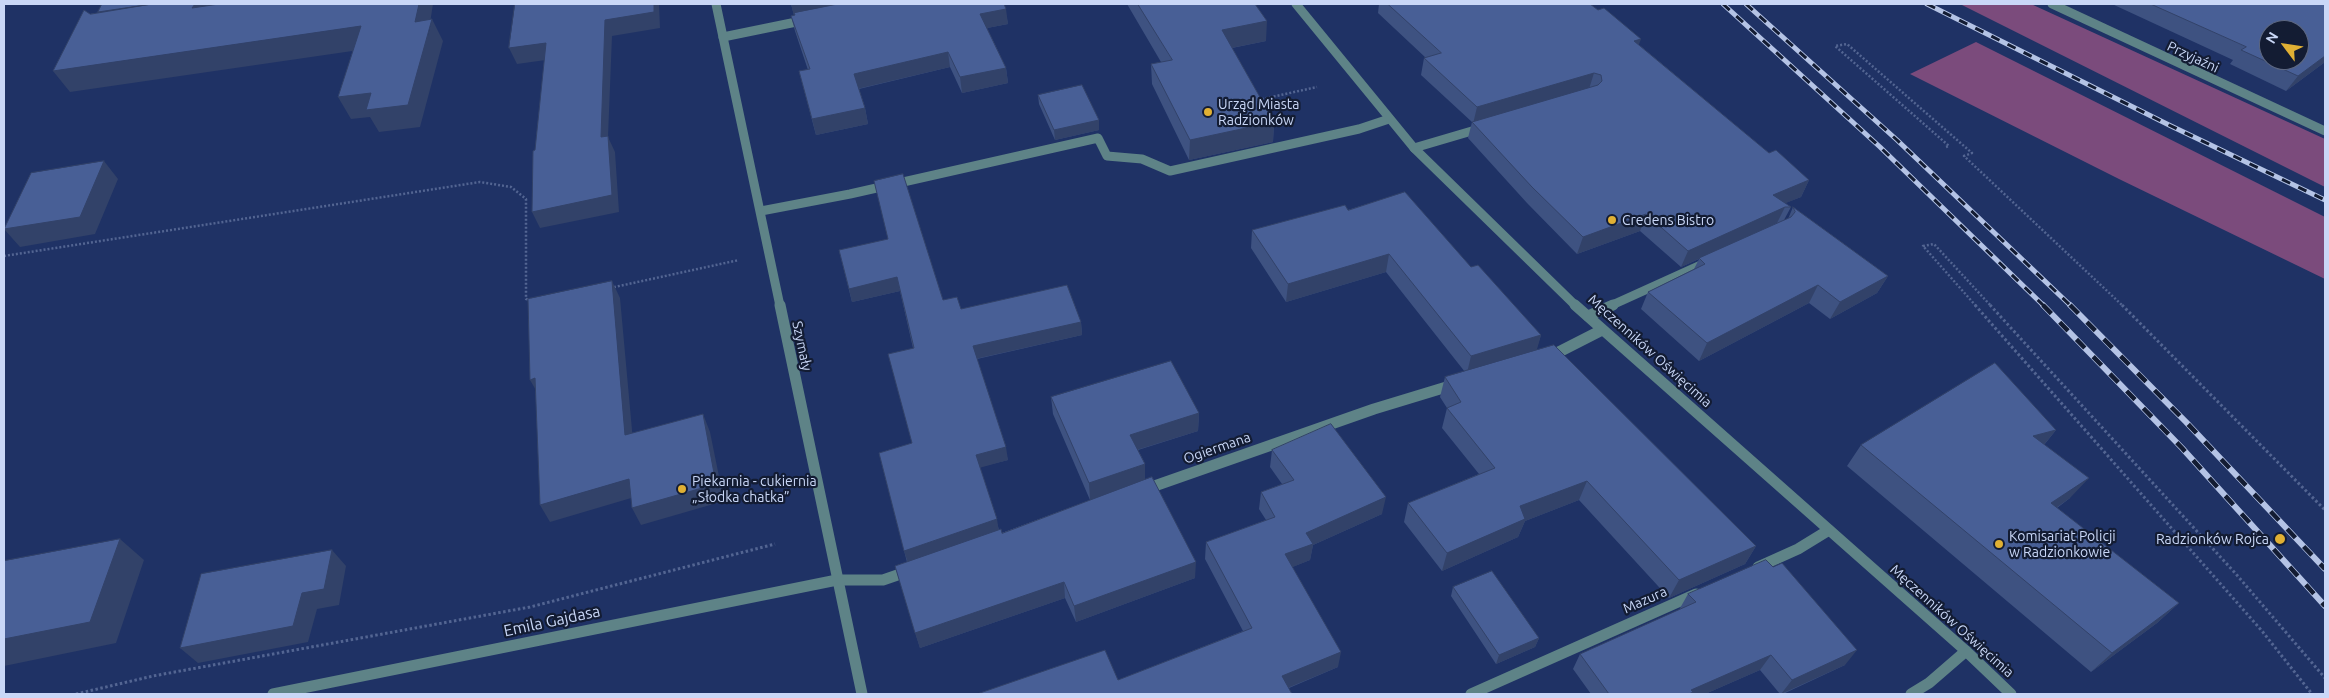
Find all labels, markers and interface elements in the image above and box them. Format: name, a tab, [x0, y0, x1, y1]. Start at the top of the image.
north arrow	[2259, 20, 2309, 70]
text: N	[2262, 29, 2282, 46]
street label: Przyjaźni	[2164, 38, 2222, 76]
place label: Urząd Miasta Radzionków	[1218, 96, 1299, 128]
marker: Urząd Miasta Radzionków	[1202, 106, 1214, 118]
place label: Credens Bistro	[1622, 212, 1714, 228]
marker: Credens Bistro	[1606, 214, 1618, 226]
street label: Męczenników Oświęcimia	[1585, 291, 1715, 411]
street label: Szymały	[789, 320, 815, 372]
street label: Ogiermana	[1181, 429, 1253, 467]
place label: Piekarnia - cukiernia „Słodka chatka”	[692, 473, 817, 506]
marker: Piekarnia - cukiernia „Słodka chatka”	[676, 483, 688, 495]
place label: Komisariat Policji w Radzionkowie	[2009, 528, 2116, 560]
place label: Radzionków Rojca	[2156, 531, 2269, 547]
marker: Radzionków Rojca	[2273, 532, 2287, 546]
marker: Komisariat Policji w Radzionkowie	[1993, 538, 2005, 550]
street label: Męczenników Oświęcimia	[1887, 561, 2017, 681]
street label: Mazura	[1620, 583, 1670, 617]
street label: Emila Gajdasa	[502, 601, 602, 641]

